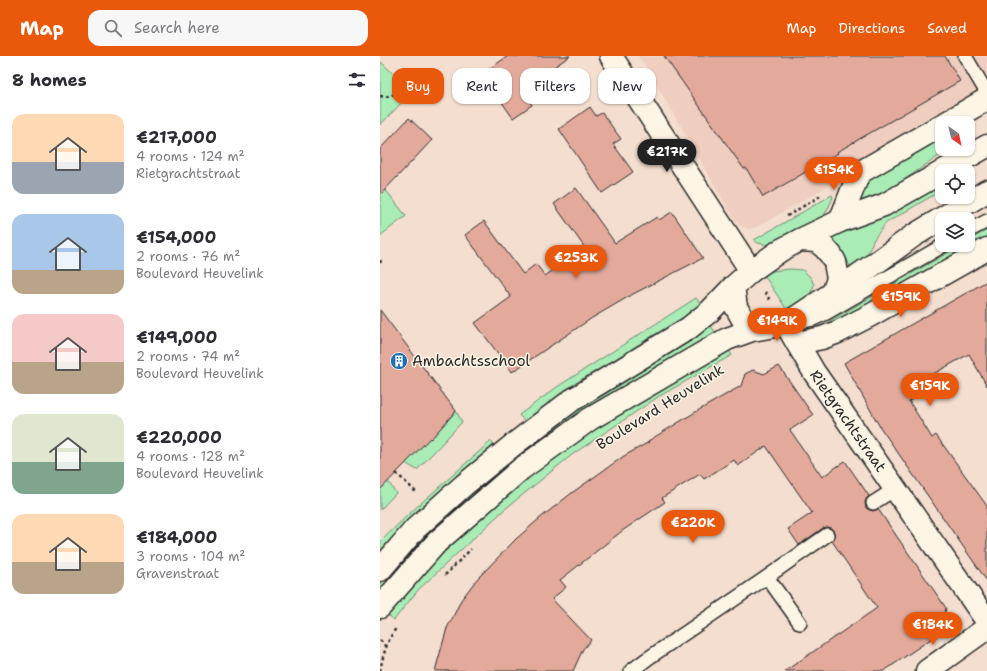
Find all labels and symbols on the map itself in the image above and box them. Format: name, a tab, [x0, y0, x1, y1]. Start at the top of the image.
north arrow	[935, 116, 975, 156]
pin: €217K	[639, 139, 695, 173]
pin: €154K	[806, 157, 862, 191]
pin: €253K	[548, 245, 604, 279]
pin: €159K	[873, 284, 929, 318]
pin: €149K	[749, 308, 805, 342]
building icon: Ambachtsschool	[389, 351, 409, 371]
place label: Ambachtsschool	[412, 351, 531, 371]
street label: Boulevard Heuvelink	[592, 359, 728, 455]
street label: Rietgrachtstraat	[805, 366, 891, 476]
pin: €159K	[902, 373, 958, 407]
pin: €220K	[665, 510, 721, 544]
pin: €184K	[905, 612, 961, 646]

